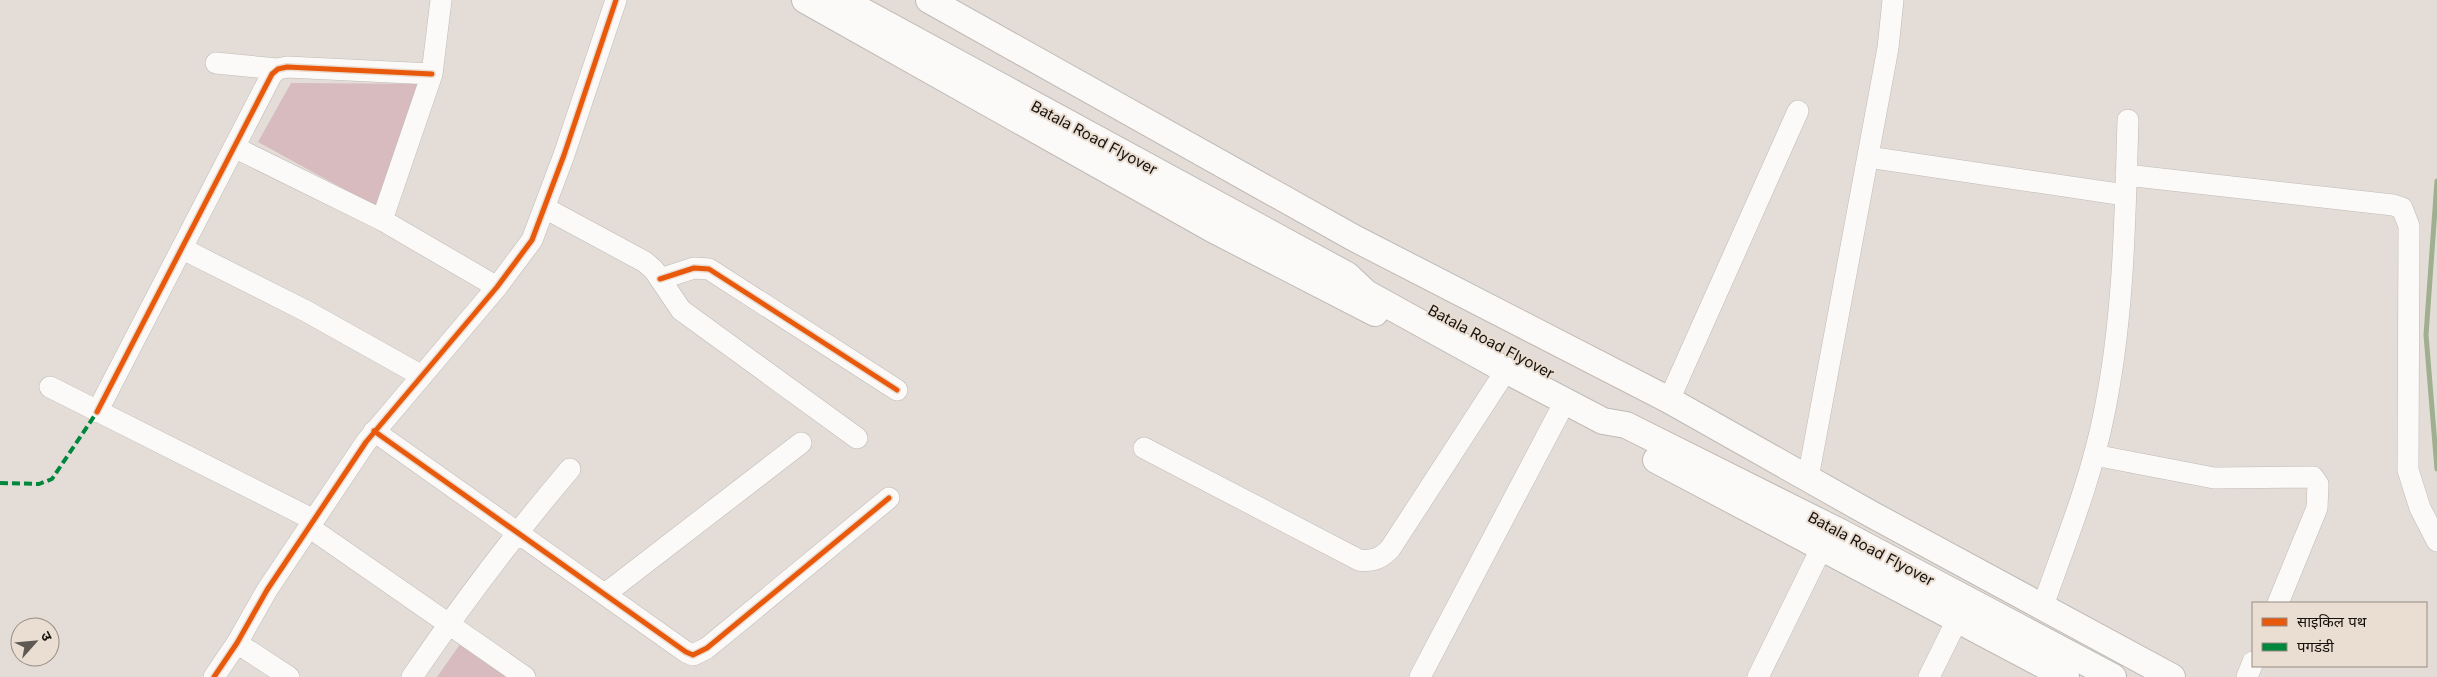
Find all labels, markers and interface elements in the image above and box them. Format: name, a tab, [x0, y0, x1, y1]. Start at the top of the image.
street label: Batala Road Flyover	[1028, 96, 1161, 179]
street label: Batala Road Flyover	[1425, 300, 1558, 383]
street label: Batala Road Flyover	[1805, 507, 1938, 590]
legend	[2252, 602, 2427, 667]
text: साइकिल पथ	[2297, 612, 2367, 631]
north arrow	[10, 617, 60, 667]
text: उ	[38, 628, 57, 644]
text: पगडंडी	[2297, 637, 2335, 656]

